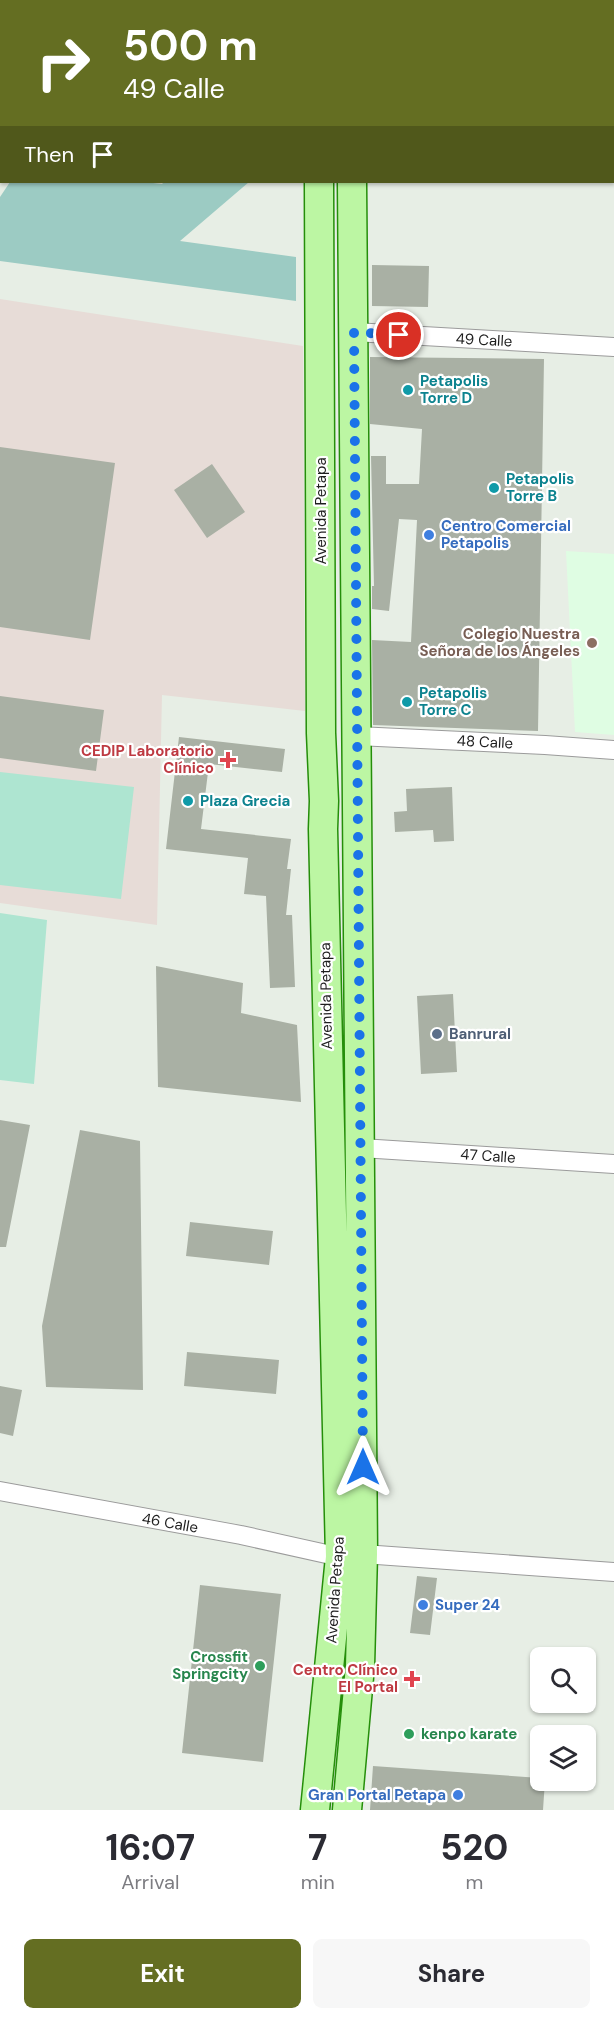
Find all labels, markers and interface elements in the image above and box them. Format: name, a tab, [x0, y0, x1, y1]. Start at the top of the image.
text: 500 m	[123, 18, 258, 73]
icon: right	[24, 24, 102, 102]
text: 49 Calle	[123, 71, 225, 106]
icon: arrive	[86, 138, 119, 171]
text: Then	[24, 140, 74, 169]
pin	[373, 309, 424, 360]
icon: arrive	[382, 318, 415, 351]
street label: 49 Calle	[455, 329, 513, 351]
place label: Petapolis Torre D	[420, 371, 488, 408]
marker: Petapolis Torre D	[401, 383, 415, 397]
street label: Avenida Petapa	[311, 457, 331, 565]
place label: Petapolis Torre B	[506, 469, 574, 506]
marker: Petapolis Torre B	[487, 481, 501, 495]
place label: Centro Comercial Petapolis	[441, 516, 571, 553]
marker: Centro Comercial Petapolis	[422, 528, 436, 542]
place label: Colegio Nuestra Señora de los Ángeles	[419, 624, 580, 661]
marker: Colegio Nuestra Señora de los Ángeles	[585, 636, 599, 650]
place label: Petapolis Torre C	[419, 683, 487, 720]
marker: Petapolis Torre C	[400, 695, 414, 709]
street label: 48 Calle	[456, 731, 514, 753]
place label: CEDIP Laboratorio Clínico	[81, 741, 214, 778]
marker: CEDIP Laboratorio Clínico	[219, 751, 237, 769]
place label: Plaza Grecia	[200, 791, 290, 811]
marker: Plaza Grecia	[181, 794, 195, 808]
street label: Avenida Petapa	[315, 942, 337, 1050]
place label: Banrural	[449, 1024, 511, 1044]
marker: Banrural	[430, 1027, 444, 1041]
street label: 47 Calle	[460, 1144, 516, 1168]
position arrow	[331, 1435, 395, 1499]
street label: 46 Calle	[140, 1508, 200, 1538]
street label: Avenida Petapa	[321, 1536, 349, 1644]
place label: Super 24	[435, 1595, 500, 1615]
marker: Super 24	[416, 1598, 430, 1612]
place label: Crossfit Springcity	[172, 1647, 248, 1684]
map controls	[530, 1647, 596, 1791]
button: search	[530, 1647, 596, 1713]
marker: Crossfit Springcity	[253, 1659, 267, 1673]
place label: Centro Clínico El Portal	[293, 1660, 398, 1697]
marker: Centro Clínico El Portal	[403, 1670, 421, 1688]
place label: kenpo karate	[421, 1724, 517, 1744]
button: layers	[530, 1725, 596, 1791]
marker: kenpo karate	[402, 1727, 416, 1741]
place label: Gran Portal Petapa	[308, 1785, 446, 1805]
marker: Gran Portal Petapa	[451, 1788, 465, 1802]
text: 16:07	[106, 1824, 195, 1871]
text: 7	[308, 1824, 327, 1871]
text: 520	[440, 1824, 508, 1871]
text: Arrival	[121, 1869, 179, 1895]
text: min	[301, 1869, 335, 1895]
text: m	[465, 1869, 483, 1895]
button: Exit	[24, 1939, 301, 2008]
button: Share	[313, 1939, 590, 2008]

